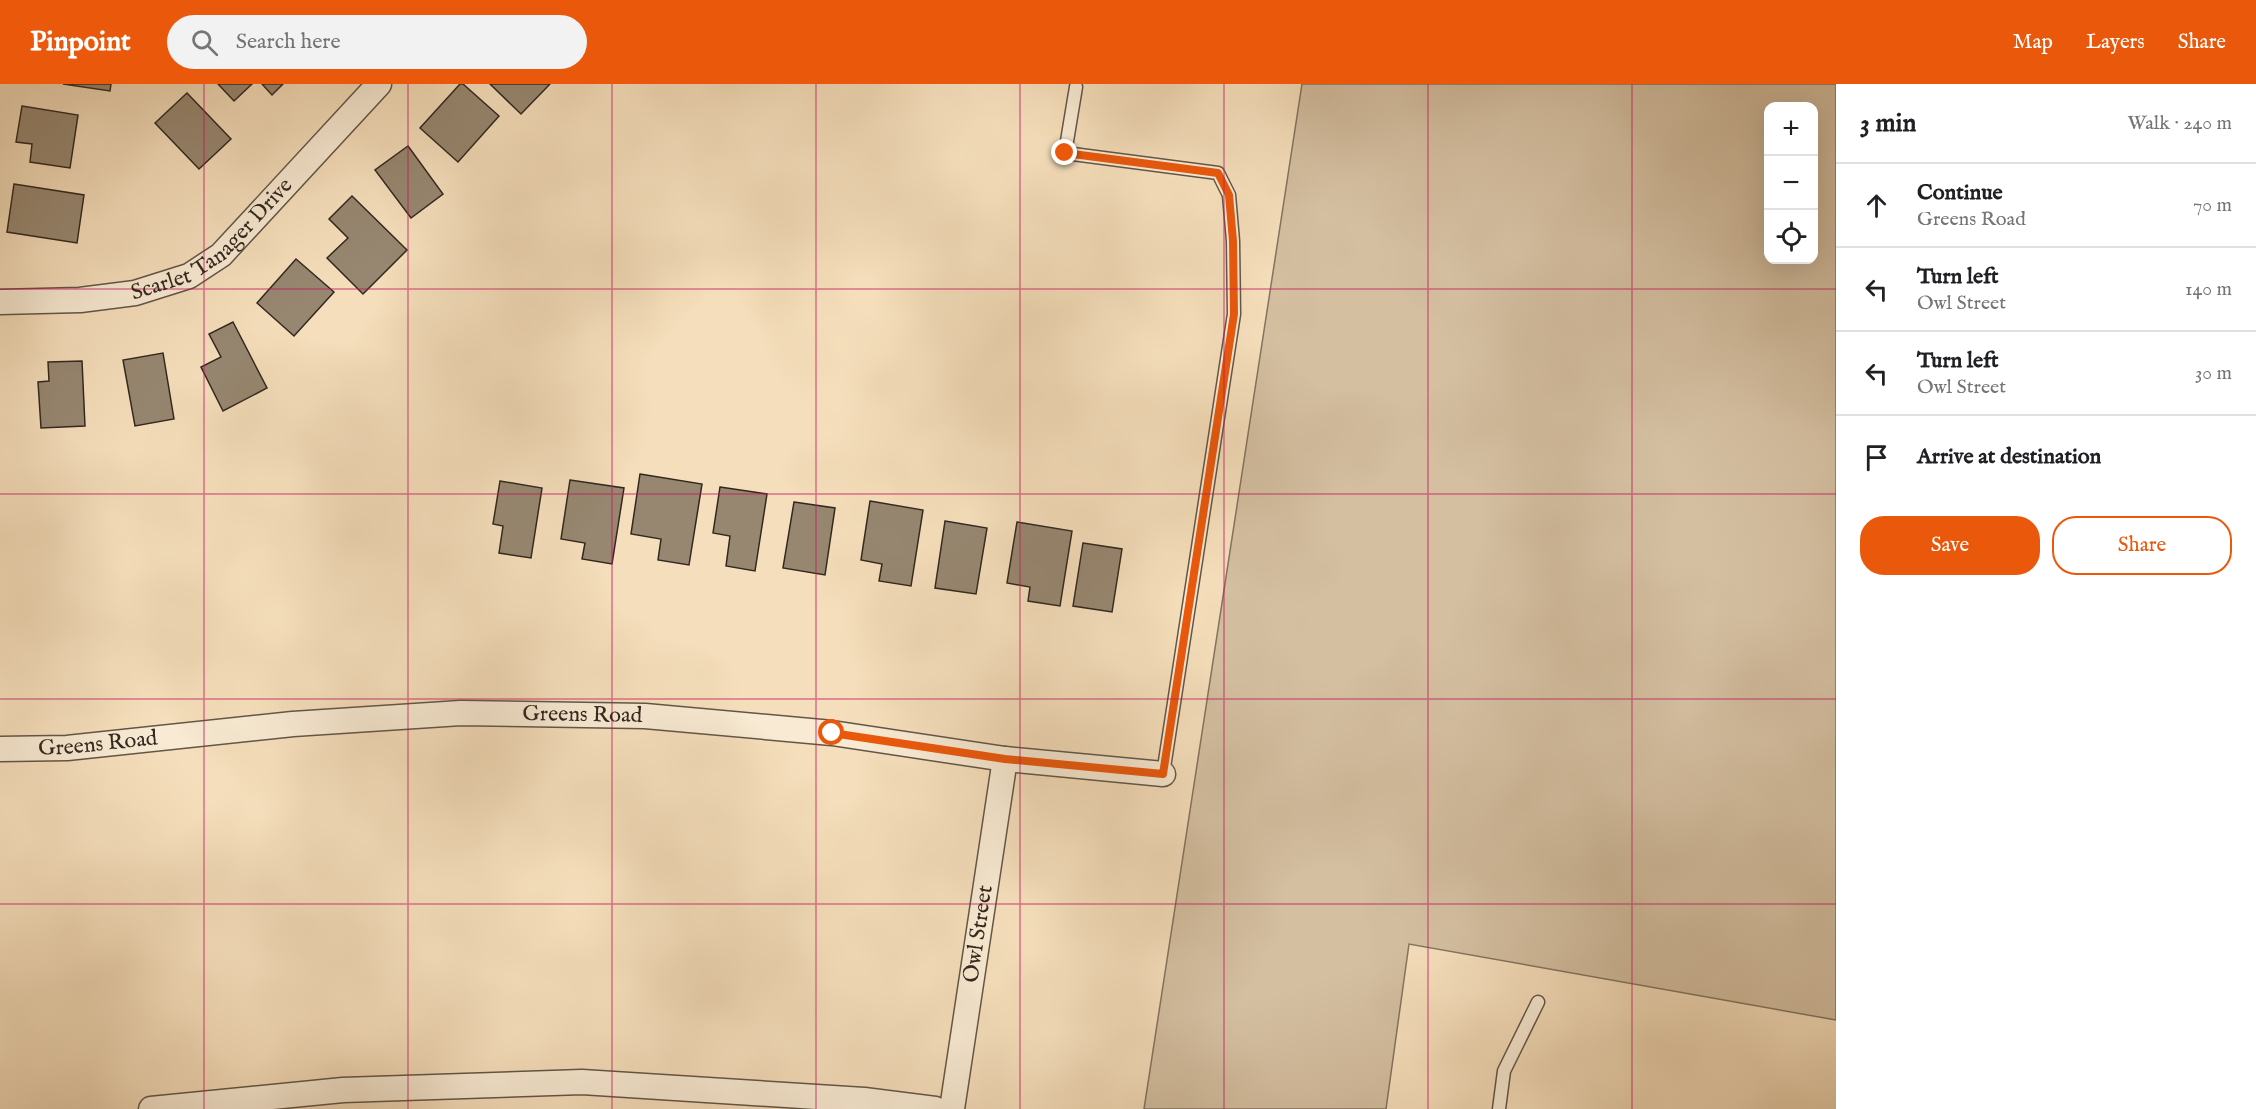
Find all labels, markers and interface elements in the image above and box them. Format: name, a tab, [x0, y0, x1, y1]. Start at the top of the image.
search box	[167, 15, 587, 69]
text: Pinpoint	[30, 25, 131, 60]
icon: search	[188, 26, 221, 59]
text: Search here	[236, 28, 341, 56]
text: Map	[2013, 29, 2053, 56]
text: Layers	[2086, 29, 2145, 56]
text: Share	[2178, 29, 2226, 56]
map controls	[1764, 102, 1818, 264]
button: +	[1764, 102, 1818, 156]
text: 3 min	[1860, 107, 1916, 140]
text: Walk · 240 m	[2127, 111, 2232, 136]
route end	[1051, 139, 1077, 165]
button: −	[1764, 156, 1818, 210]
street label: Scarlet Tanager Drive	[127, 172, 299, 307]
text: Continue	[1917, 179, 2003, 207]
icon: ahead	[1860, 189, 1893, 222]
text: 70 m	[2193, 193, 2232, 218]
text: Greens Road	[1917, 207, 2026, 232]
button: locate	[1764, 210, 1818, 264]
text: Turn left	[1917, 263, 1999, 291]
icon: left	[1860, 273, 1893, 306]
text: 140 m	[2185, 277, 2232, 302]
text: Owl Street	[1917, 291, 2006, 316]
text: Turn left	[1917, 347, 1999, 375]
icon: left	[1860, 357, 1893, 390]
text: 30 m	[2195, 361, 2232, 386]
text: Owl Street	[1917, 375, 2006, 400]
icon: arrive	[1860, 441, 1893, 474]
text: Arrive at destination	[1917, 443, 2101, 471]
button: Save	[1860, 516, 2040, 575]
button: Share	[2052, 516, 2232, 575]
street label: Greens Road	[522, 700, 643, 730]
route start	[818, 719, 844, 745]
street label: Greens Road	[38, 724, 159, 762]
street label: Owl Street	[957, 883, 1000, 985]

